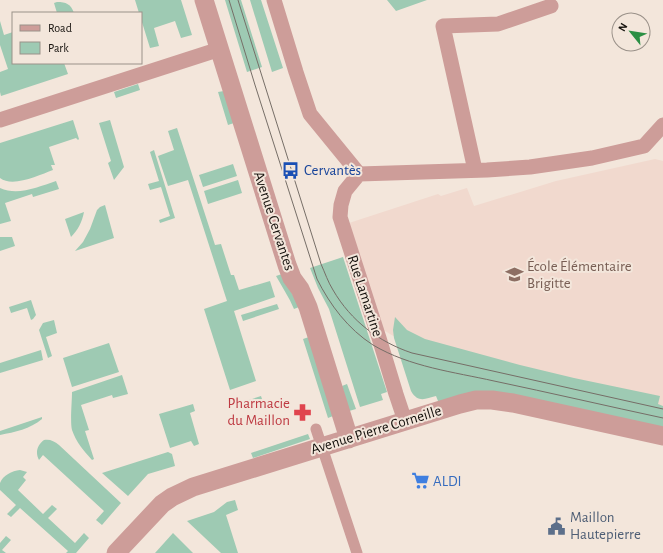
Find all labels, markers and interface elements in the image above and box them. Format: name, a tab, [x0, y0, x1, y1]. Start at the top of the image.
legend	[12, 12, 142, 64]
north arrow	[611, 12, 651, 52]
text: N	[616, 21, 629, 33]
text: Road	[48, 22, 72, 34]
text: Park	[48, 42, 69, 54]
bus stop icon: Cervantès	[281, 160, 301, 180]
place label: Cervantès	[304, 163, 361, 178]
street label: Avenue Cervantes	[251, 170, 297, 272]
street label: Rue Lamartine	[345, 253, 385, 339]
place label: École Élémentaire Brigitte	[527, 257, 632, 291]
school or university icon: École Élémentaire Brigitte	[504, 265, 524, 285]
place label: Pharmacie du Maillon	[227, 396, 290, 428]
pharmacy icon: Pharmacie du Maillon	[293, 402, 313, 422]
street label: Avenue Pierre Corneille	[309, 403, 443, 457]
supermarket icon: ALDI	[410, 471, 430, 491]
place label: ALDI	[433, 474, 462, 489]
place label: Maillon Hautepierre	[570, 510, 641, 542]
public building icon: Maillon Hautepierre	[547, 516, 567, 536]

